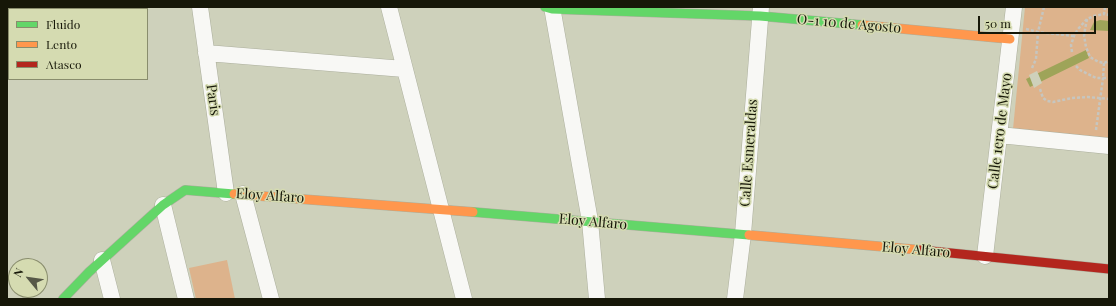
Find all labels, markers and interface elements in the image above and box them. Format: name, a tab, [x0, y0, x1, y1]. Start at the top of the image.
legend	[8, 8, 148, 80]
scale bar	[980, 8, 1098, 34]
street label: O-1 10 de Agosto	[796, 11, 902, 37]
text: 50 m	[985, 15, 1011, 31]
text: Fluido	[46, 16, 80, 32]
text: Lento	[46, 36, 77, 52]
text: Atasco	[46, 56, 82, 72]
street label: Calle 1ero de Mayo	[985, 72, 1015, 190]
street label: Paris	[202, 83, 224, 117]
street label: Calle Esmeraldas	[737, 99, 761, 207]
street label: Eloy Alfaro	[235, 185, 305, 207]
street label: Eloy Alfaro	[558, 211, 628, 233]
street label: Eloy Alfaro	[881, 239, 951, 261]
north arrow	[8, 258, 48, 298]
text: N	[9, 265, 26, 280]

